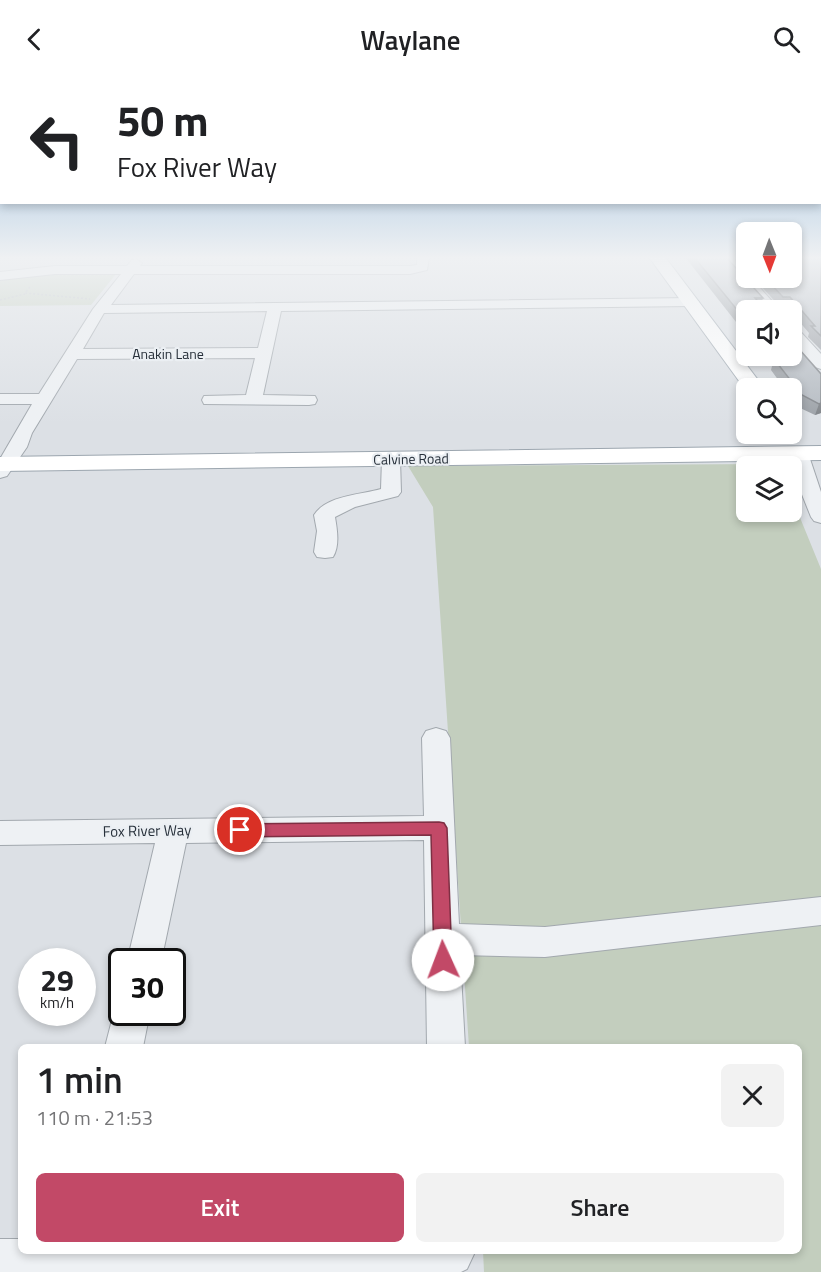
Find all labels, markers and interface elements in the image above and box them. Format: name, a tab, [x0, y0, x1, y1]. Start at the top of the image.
text: Waylane	[361, 19, 460, 60]
icon: back	[18, 23, 51, 56]
icon: search	[770, 23, 803, 56]
text: 50 m	[117, 88, 209, 152]
icon: left	[18, 102, 96, 180]
text: Fox River Way	[117, 146, 277, 187]
north arrow	[736, 222, 802, 288]
map controls	[736, 222, 802, 522]
button: sound	[736, 300, 802, 366]
street label: Anakin Lane	[132, 343, 204, 364]
button: search	[736, 378, 802, 444]
street label: Calvine Road	[373, 447, 449, 470]
button: layers	[736, 456, 802, 522]
pin	[214, 804, 265, 855]
icon: arrive	[223, 813, 256, 846]
street label: Fox River Way	[102, 818, 192, 843]
position arrow	[411, 928, 475, 992]
speed limit sign: 30	[108, 948, 186, 1026]
text: 29	[40, 957, 74, 1003]
text: km/h	[40, 991, 74, 1014]
text: 1 min	[36, 1052, 123, 1107]
button: close	[721, 1064, 784, 1127]
text: 110 m · 21:53	[36, 1102, 153, 1133]
button: Exit	[36, 1173, 404, 1242]
button: Share	[416, 1173, 784, 1242]

